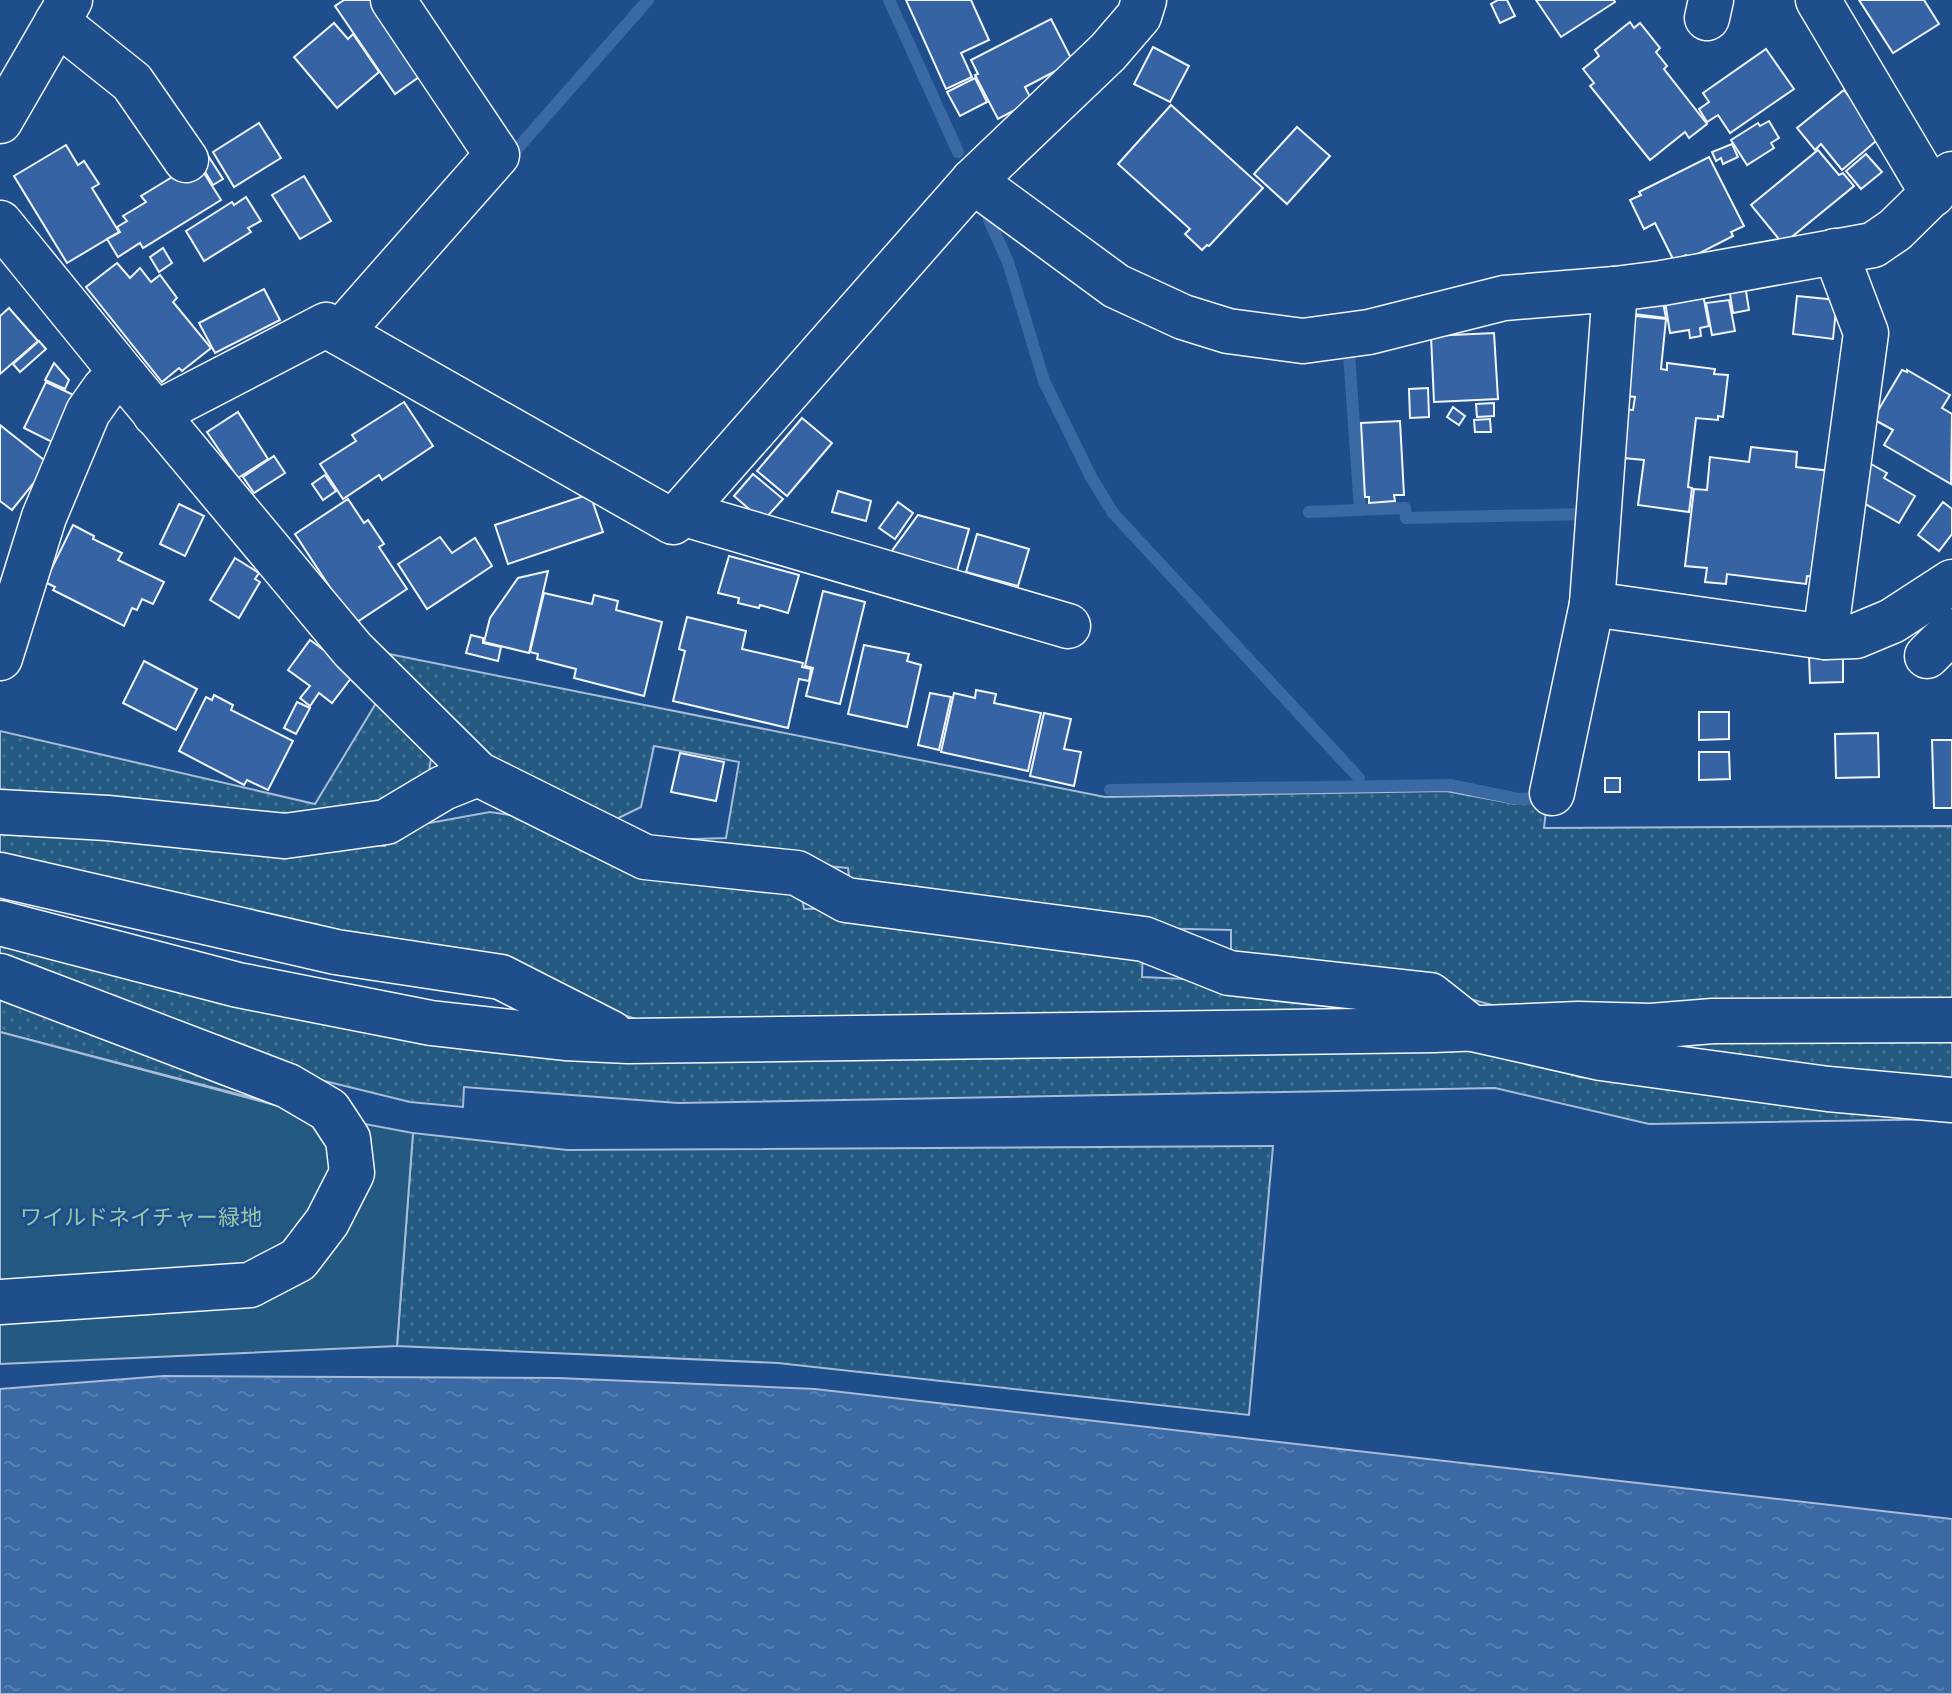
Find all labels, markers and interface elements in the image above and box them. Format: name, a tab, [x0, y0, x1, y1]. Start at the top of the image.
park label: ワイルドネイチャー緑地	[20, 1203, 262, 1231]

